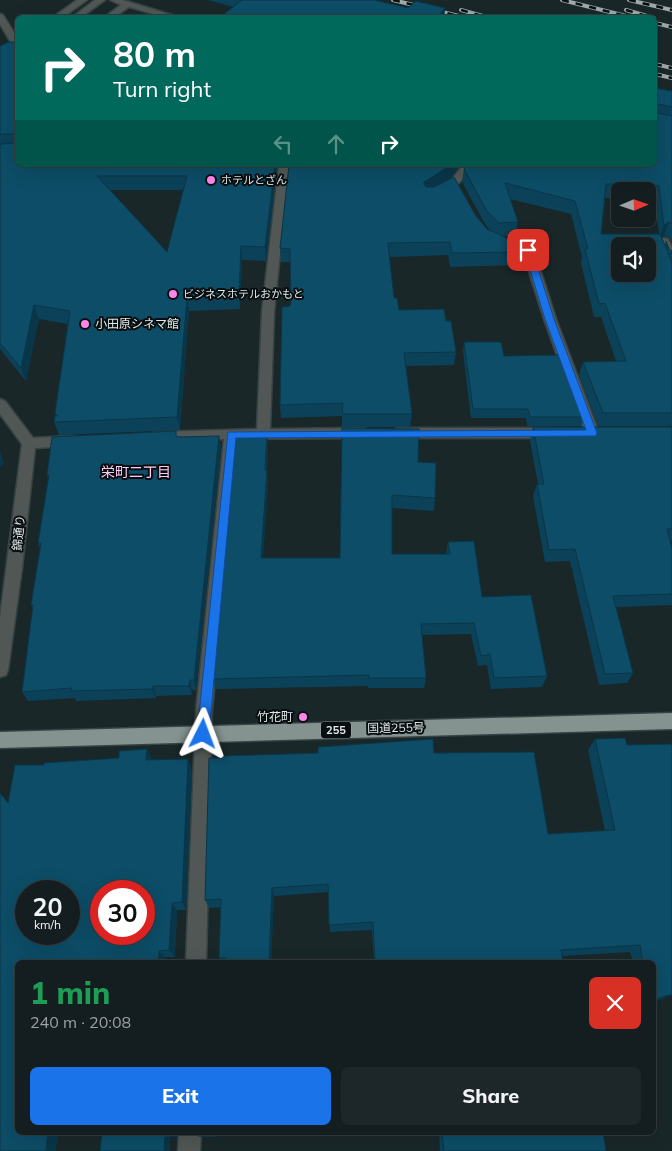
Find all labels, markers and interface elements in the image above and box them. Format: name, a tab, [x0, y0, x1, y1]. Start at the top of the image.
text: 80 m	[113, 32, 196, 76]
icon: right	[30, 35, 95, 100]
text: Turn right	[113, 75, 211, 103]
icon: left	[269, 130, 297, 158]
icon: ahead	[322, 130, 350, 158]
icon: right	[375, 130, 403, 158]
place label: ホテルとざん	[221, 173, 287, 187]
marker: ホテルとざん	[205, 174, 217, 186]
north arrow	[611, 182, 656, 228]
map controls	[611, 182, 656, 282]
pin	[507, 229, 549, 271]
icon: arrive	[514, 236, 542, 264]
button: sound	[611, 237, 656, 282]
place label: ビジネスホテルおかもと	[183, 287, 304, 301]
marker: ビジネスホテルおかもと	[167, 288, 179, 300]
place label: 小田原シネマ館	[95, 316, 179, 331]
marker: 小田原シネマ館	[79, 318, 91, 330]
district label: 栄町二丁目	[101, 463, 171, 481]
street label: 錦通り	[9, 514, 28, 552]
position arrow	[176, 707, 228, 759]
place label: 竹花町	[257, 709, 293, 724]
marker: 竹花町	[297, 711, 309, 723]
street label: 国道255号	[367, 719, 425, 736]
road number: 255	[321, 722, 351, 738]
speed limit sign: 30	[90, 880, 155, 945]
text: 20	[32, 891, 63, 922]
text: km/h	[34, 917, 61, 932]
text: 1 min	[30, 974, 110, 1012]
button: close	[589, 977, 641, 1029]
text: 240 m · 20:08	[30, 1012, 131, 1032]
button: Exit	[30, 1067, 331, 1125]
button: Share	[341, 1067, 641, 1125]

